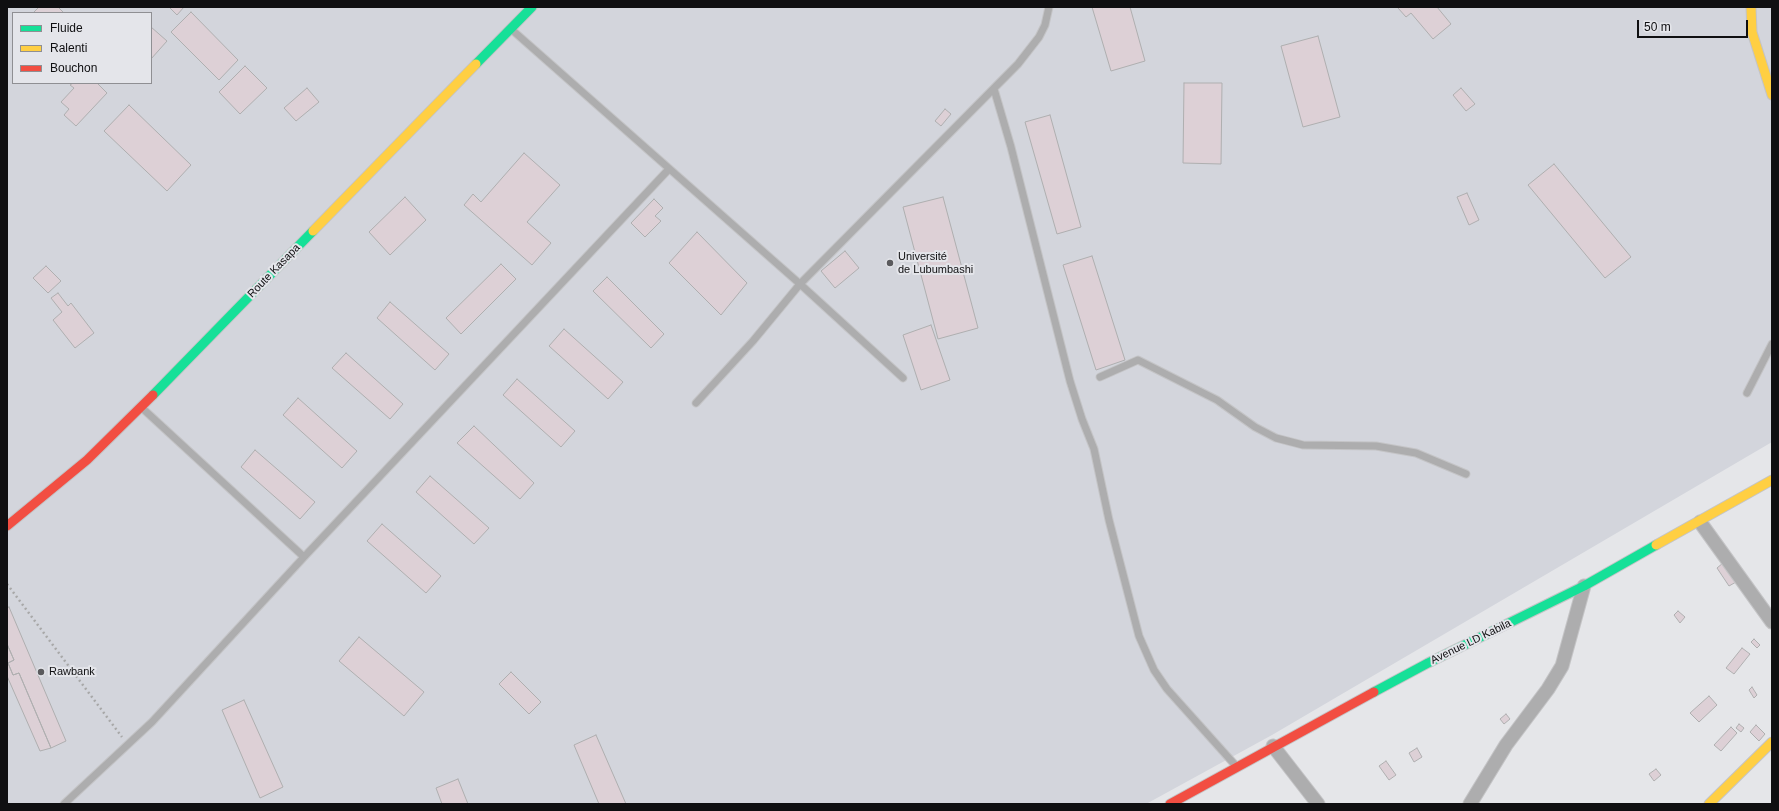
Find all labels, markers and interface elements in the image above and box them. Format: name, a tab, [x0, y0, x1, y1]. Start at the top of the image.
legend	[12, 12, 152, 84]
scale bar	[1639, 12, 1750, 38]
text: 50 m	[1644, 20, 1671, 34]
text: Fluide	[50, 21, 83, 35]
text: Ralenti	[50, 41, 87, 55]
text: Bouchon	[50, 61, 97, 75]
street label: Route Kasapa	[245, 241, 303, 301]
place label: Université de Lubumbashi	[898, 250, 973, 276]
marker: Université de Lubumbashi	[885, 258, 895, 268]
street label: Avenue LD Kabila	[1429, 617, 1513, 667]
place label: Rawbank	[49, 665, 95, 679]
marker: Rawbank	[36, 667, 46, 677]

